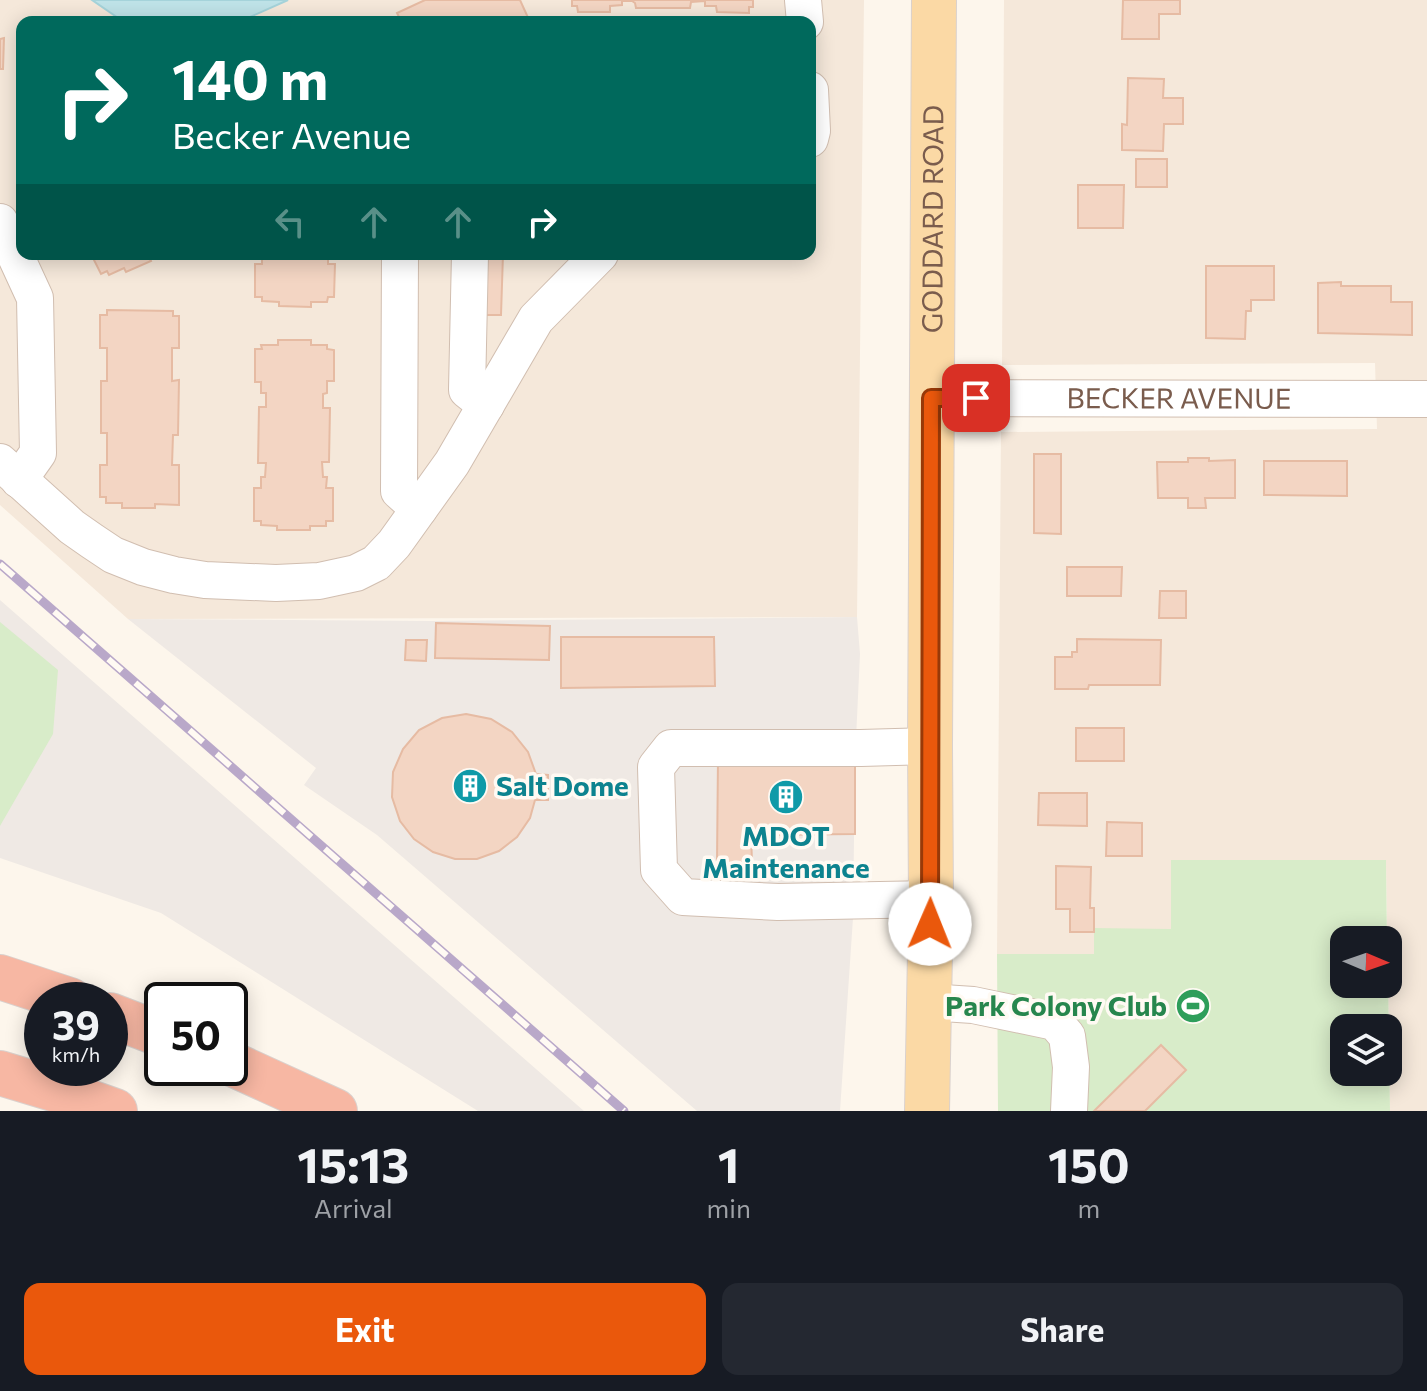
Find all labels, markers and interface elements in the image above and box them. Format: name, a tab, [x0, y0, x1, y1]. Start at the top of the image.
text: 140 m	[172, 43, 328, 112]
icon: right	[40, 48, 144, 152]
street label: GODDARD ROAD	[914, 105, 949, 333]
text: Becker Avenue	[172, 112, 411, 156]
icon: left	[268, 200, 312, 244]
icon: ahead	[352, 200, 396, 244]
icon: ahead	[436, 200, 480, 244]
icon: right	[520, 200, 564, 244]
pin	[942, 364, 1010, 432]
icon: arrive	[954, 376, 998, 420]
street label: BECKER AVENUE	[1067, 380, 1291, 415]
building icon: Salt Dome	[451, 767, 489, 805]
place label: Salt Dome	[496, 768, 629, 802]
building icon: MDOT Maintenance	[767, 778, 805, 816]
place label: MDOT Maintenance	[702, 818, 870, 884]
position arrow	[888, 882, 972, 966]
north arrow	[1330, 926, 1402, 998]
map controls	[1330, 926, 1402, 1086]
speed limit sign: 50	[144, 982, 248, 1086]
sports icon: Park Colony Club	[1174, 987, 1212, 1025]
place label: Park Colony Club	[945, 988, 1167, 1022]
text: 39	[52, 999, 100, 1048]
button: layers	[1330, 1014, 1402, 1086]
text: km/h	[52, 1042, 100, 1066]
text: 15:13	[297, 1134, 409, 1193]
text: 1	[718, 1134, 740, 1193]
text: 150	[1048, 1134, 1130, 1193]
text: Arrival	[314, 1192, 393, 1223]
text: min	[707, 1192, 751, 1223]
text: m	[1078, 1192, 1100, 1223]
button: Exit	[24, 1283, 706, 1375]
button: Share	[722, 1283, 1403, 1375]

